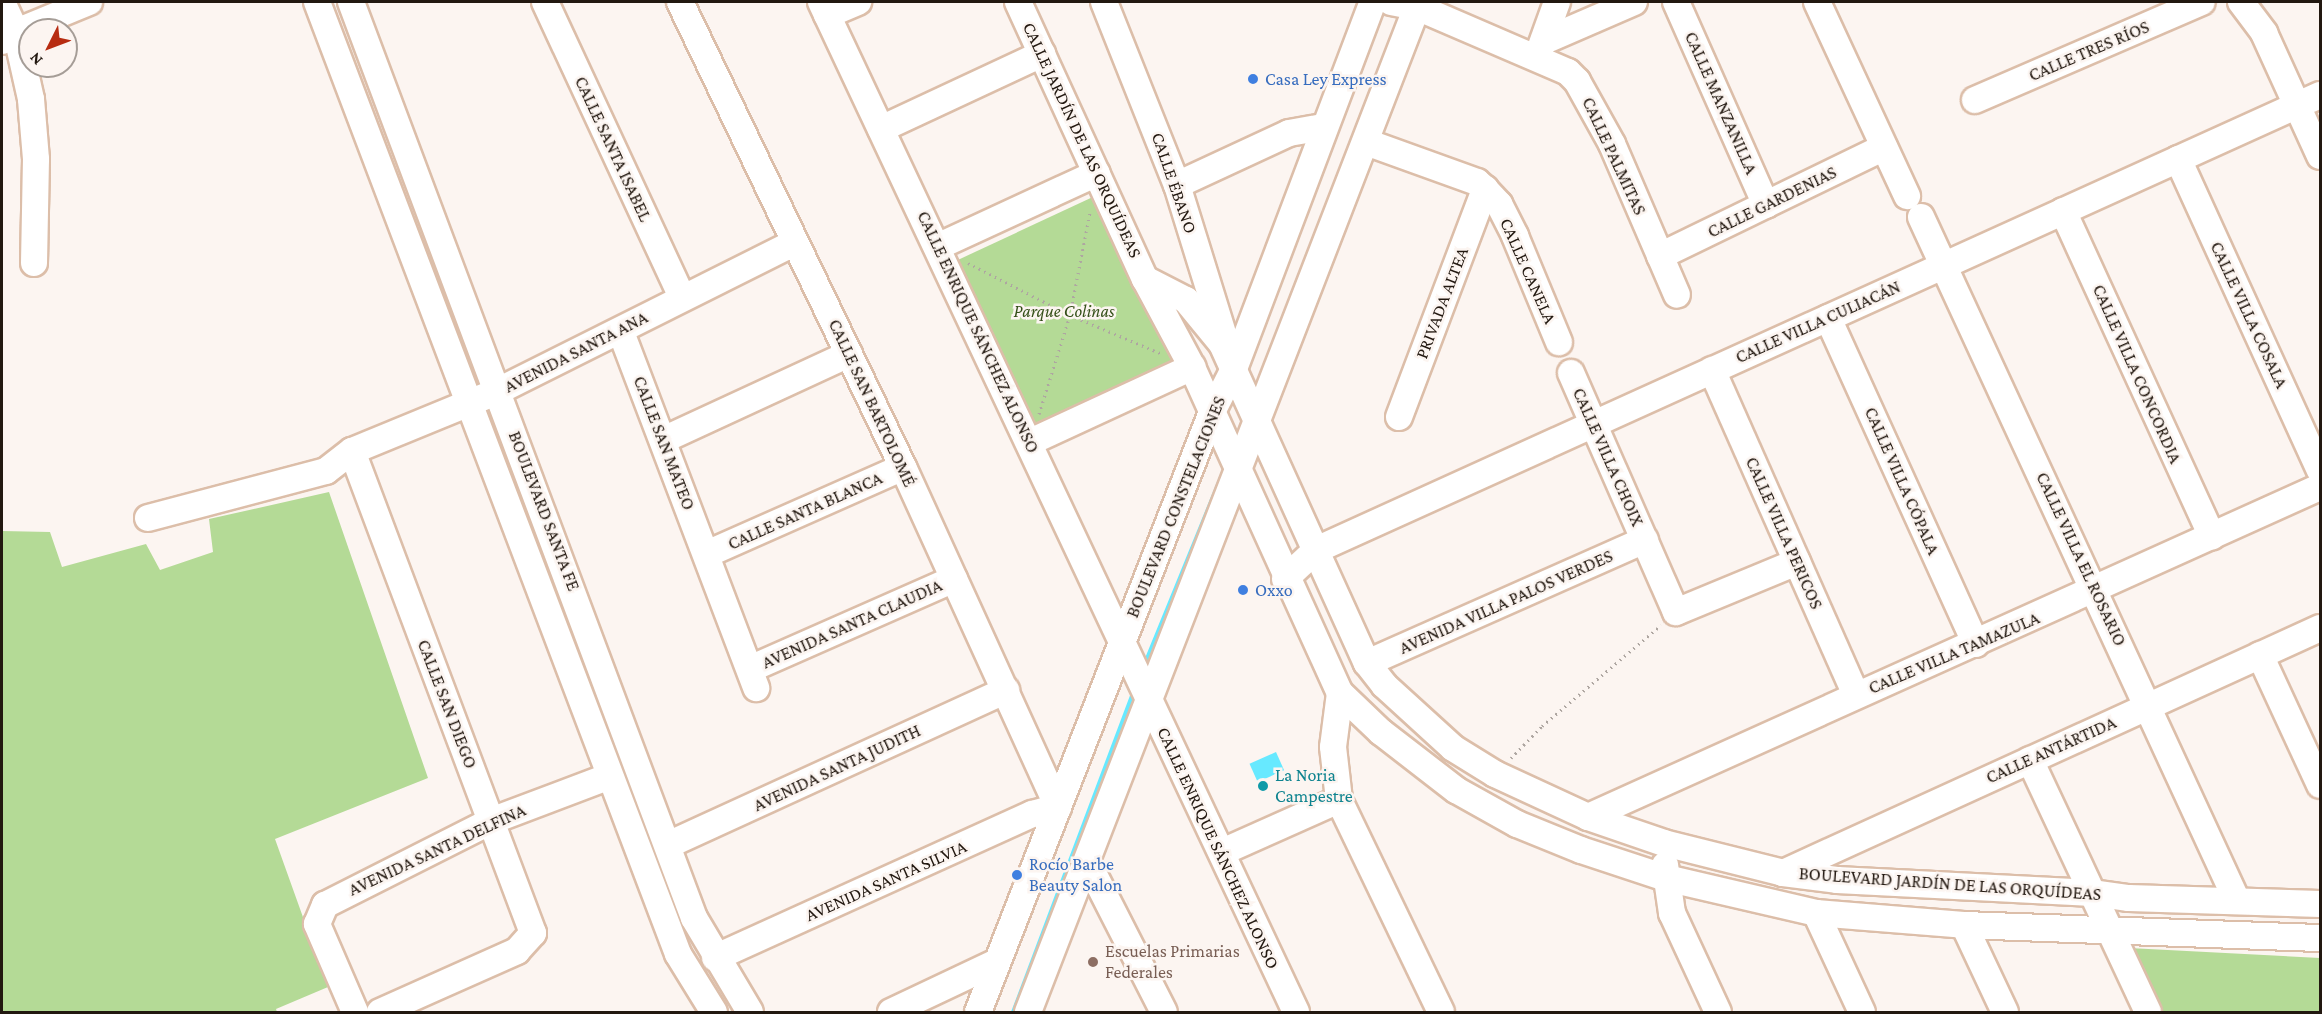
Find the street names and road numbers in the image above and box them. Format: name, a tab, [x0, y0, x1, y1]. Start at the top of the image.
street label: CALLE TRES RÍOS	[2025, 16, 2153, 86]
street label: CALLE JARDÍN DE LAS ORQUÍDEAS	[1018, 19, 1146, 261]
street label: CALLE MANZANILLA	[1680, 28, 1762, 178]
street label: CALLE SANTA ISABEL	[570, 73, 656, 225]
street label: CALLE PALMITAS	[1577, 94, 1651, 218]
street label: CALLE ÉBANO	[1147, 130, 1201, 236]
street label: CALLE GARDENIAS	[1704, 161, 1840, 243]
street label: CALLE ENRIQUE SÁNCHEZ ALONSO	[912, 208, 1044, 456]
street label: CALLE CANELA	[1495, 215, 1561, 327]
street label: CALLE VILLA COSALA	[2205, 238, 2293, 392]
street label: PRIVADA ALTEA	[1411, 244, 1473, 362]
street label: CALLE VILLA CULIACÁN	[1732, 276, 1904, 368]
street label: CALLE VILLA CONCORDIA	[2088, 281, 2186, 467]
street label: AVENIDA SANTA ANA	[501, 306, 651, 398]
street label: CALLE SAN BARTOLOMÉ	[824, 316, 920, 490]
street label: CALLE SAN MATEO	[629, 373, 699, 513]
street label: CALLE VILLA CHOIX	[1568, 384, 1648, 530]
street label: BOULEVARD CONSTELACIONES	[1122, 393, 1230, 621]
street label: CALLE VILLA CÓPALA	[1860, 404, 1944, 558]
street label: BOULEVARD SANTA FE	[504, 428, 584, 594]
street label: CALLE VILLA PERICOS	[1741, 454, 1827, 612]
street label: CALLE SANTA BLANCA	[724, 467, 886, 555]
street label: CALLE VILLA EL ROSARIO	[2031, 469, 2131, 649]
street label: AVENIDA VILLA PALOS VERDES	[1396, 545, 1616, 659]
street label: AVENIDA SANTA CLAUDIA	[759, 574, 945, 674]
street label: CALLE VILLA TAMAZULA	[1865, 607, 2043, 699]
street label: CALLE SAN DIEGO	[413, 637, 481, 771]
street label: CALLE ANTÁRTIDA	[1983, 712, 2119, 788]
street label: AVENIDA SANTA JUDITH	[750, 720, 924, 816]
street label: CALLE ENRIQUE SÁNCHEZ ALONSO	[1152, 724, 1284, 972]
street label: AVENIDA SANTA DELFINA	[345, 799, 529, 901]
street label: AVENIDA SANTA SILVIA	[802, 836, 970, 926]
street label: BOULEVARD JARDÍN DE LAS ORQUÍDEAS	[1798, 863, 2102, 905]

